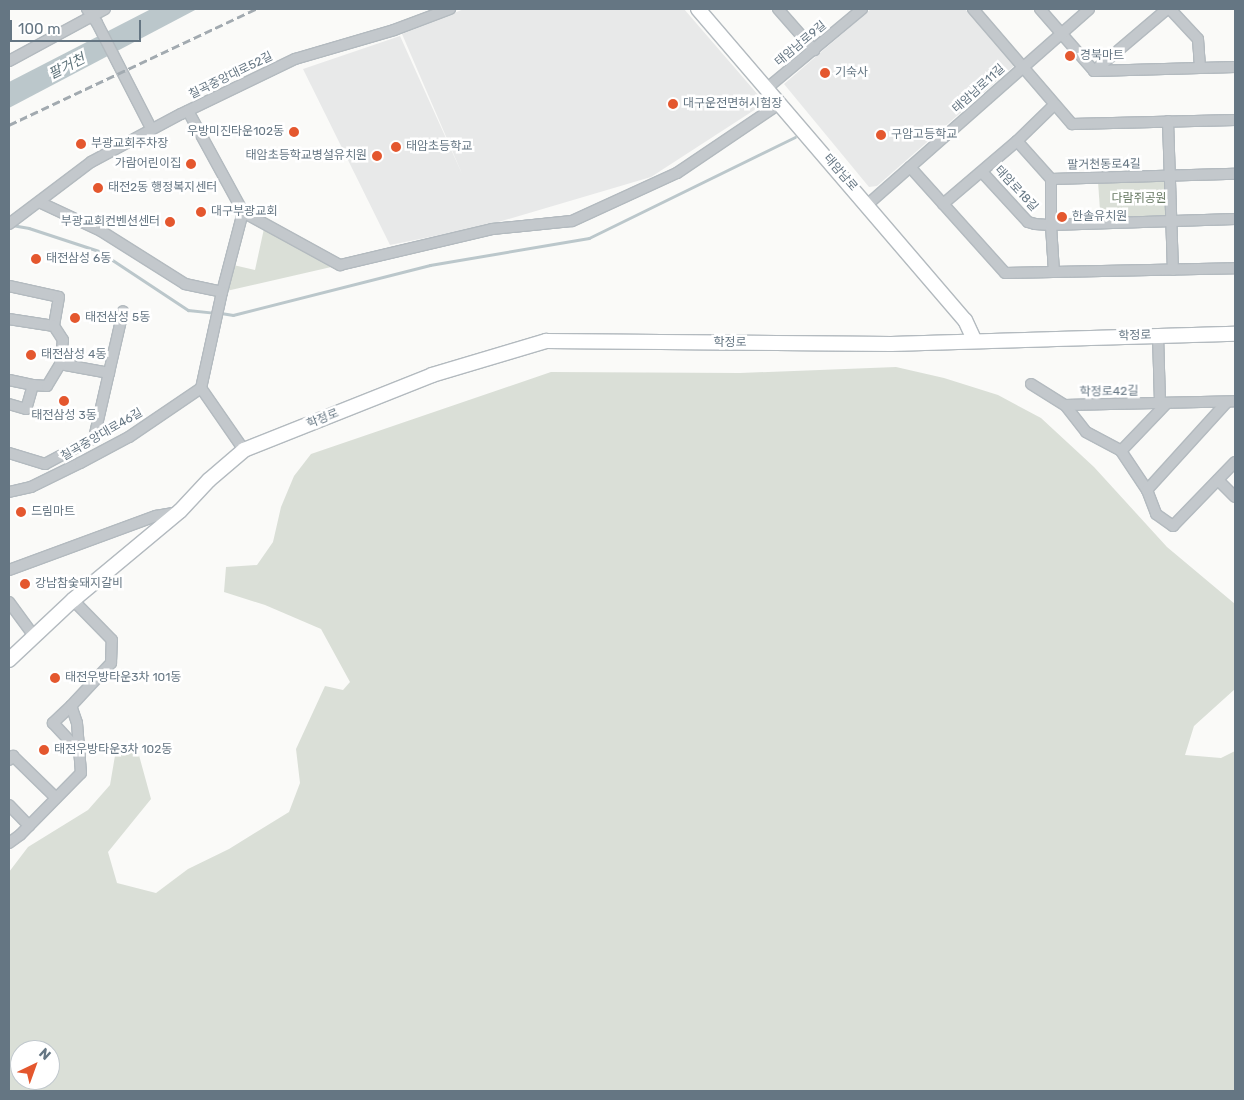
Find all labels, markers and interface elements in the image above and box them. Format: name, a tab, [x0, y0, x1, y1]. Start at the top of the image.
scale bar	[12, 10, 144, 42]
street label: 태암남로9길	[773, 18, 829, 70]
text: 100 m	[18, 20, 60, 38]
street label: 칠곡중앙대로52길	[187, 49, 275, 103]
place label: 경북마트	[1080, 49, 1124, 63]
marker: 경북마트	[1064, 50, 1076, 62]
water label: 팔거천	[46, 51, 88, 83]
street label: 태암남로11길	[950, 62, 1008, 116]
place label: 기숙사	[835, 66, 868, 80]
marker: 기숙사	[819, 67, 831, 79]
place label: 대구운전면허시험장	[683, 97, 782, 111]
marker: 대구운전면허시험장	[667, 98, 679, 110]
place label: 우방미진타운102동	[187, 125, 284, 139]
marker: 우방미진타운102동	[288, 126, 300, 138]
place label: 구암고등학교	[891, 128, 957, 142]
marker: 구암고등학교	[875, 129, 887, 141]
place label: 부광교회주차장	[91, 137, 168, 151]
marker: 부광교회주차장	[75, 138, 87, 150]
place label: 태암초등학교	[406, 140, 472, 154]
marker: 태암초등학교	[390, 141, 402, 153]
place label: 태암초등학교병설유치원	[246, 149, 367, 163]
marker: 태암초등학교병설유치원	[371, 150, 383, 162]
street label: 태암남로	[820, 152, 860, 194]
place label: 가람어린이집	[115, 157, 181, 171]
street label: 팔거천동로4길	[1067, 157, 1141, 173]
marker: 가람어린이집	[185, 158, 197, 170]
street label: 태암로18길	[991, 163, 1041, 215]
place label: 태전2동 행정복지센터	[108, 181, 217, 195]
marker: 태전2동 행정복지센터	[92, 182, 104, 194]
park label: 다람쥐공원	[1111, 192, 1167, 206]
place label: 대구부광교회	[211, 205, 277, 219]
marker: 대구부광교회	[195, 206, 207, 218]
place label: 한솔유치원	[1072, 210, 1127, 224]
marker: 한솔유치원	[1056, 211, 1068, 223]
place label: 부광교회컨벤션센터	[61, 215, 160, 229]
marker: 부광교회컨벤션센터	[164, 216, 176, 228]
place label: 태전삼성 6동	[46, 252, 111, 266]
marker: 태전삼성 6동	[30, 253, 42, 265]
place label: 태전삼성 5동	[85, 311, 150, 325]
marker: 태전삼성 5동	[69, 312, 81, 324]
street label: 학정로	[1118, 328, 1152, 344]
street label: 학정로	[713, 336, 747, 350]
place label: 태전삼성 4동	[41, 348, 107, 362]
marker: 태전삼성 4동	[25, 349, 37, 361]
street label: 학정로42길	[1080, 384, 1138, 400]
marker: 태전삼성 3동	[58, 395, 70, 407]
street label: 칠곡중앙대로46길	[59, 406, 145, 464]
street label: 학정로	[305, 406, 341, 432]
place label: 태전삼성 3동	[31, 409, 97, 423]
place label: 드림마트	[31, 505, 75, 519]
marker: 드림마트	[15, 506, 27, 518]
place label: 강남참숯돼지갈비	[35, 577, 123, 591]
marker: 강남참숯돼지갈비	[19, 578, 31, 590]
place label: 태전우방타운3차 101동	[65, 671, 181, 685]
marker: 태전우방타운3차 101동	[49, 672, 61, 684]
place label: 태전우방타운3차 102동	[54, 743, 172, 757]
marker: 태전우방타운3차 102동	[38, 744, 50, 756]
north arrow	[10, 1040, 60, 1090]
text: N	[35, 1045, 54, 1064]

